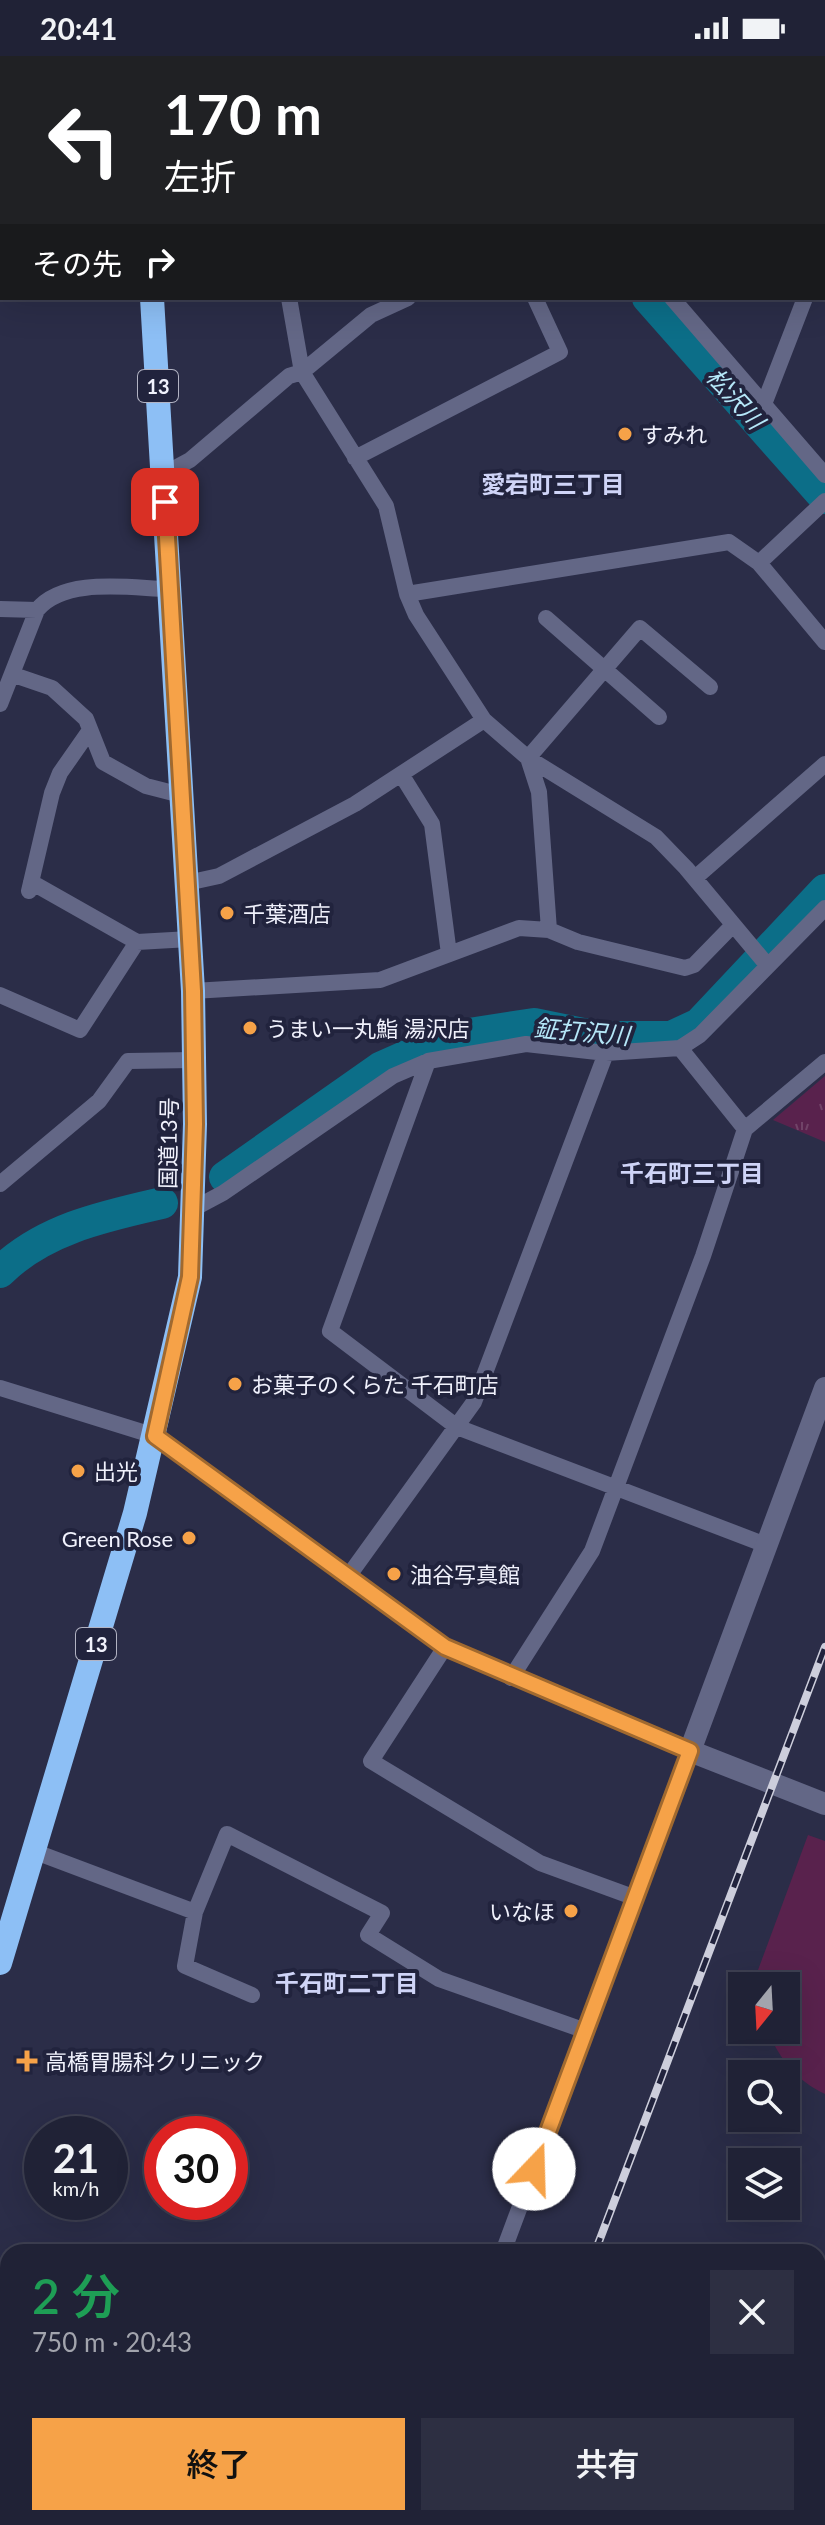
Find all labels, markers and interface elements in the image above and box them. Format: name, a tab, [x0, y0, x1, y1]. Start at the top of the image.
text: 20:41	[40, 10, 117, 46]
text: 170 m	[164, 80, 322, 147]
icon: left	[32, 88, 136, 192]
text: 左折	[164, 154, 236, 198]
icon: right	[138, 240, 182, 284]
text: その先	[32, 245, 122, 281]
water label: 松沢川	[701, 362, 773, 437]
road number: 13	[138, 370, 178, 402]
place label: すみれ	[641, 421, 707, 448]
marker: すみれ	[616, 425, 634, 443]
pin	[131, 468, 199, 536]
district label: 愛宕町三丁目	[481, 469, 625, 498]
icon: arrive	[143, 480, 187, 524]
place label: 千葉酒店	[243, 900, 331, 927]
marker: 千葉酒店	[218, 904, 236, 922]
water label: 鉦打沢川	[533, 1012, 634, 1050]
place label: うまい一丸鮨 湯沢店	[266, 1015, 470, 1042]
marker: うまい一丸鮨 湯沢店	[241, 1019, 259, 1037]
street label: 国道13号	[154, 1097, 182, 1189]
district label: 千石町三丁目	[620, 1158, 764, 1187]
place label: お菓子のくらた 千石町店	[251, 1371, 499, 1398]
marker: お菓子のくらた 千石町店	[226, 1375, 244, 1393]
place label: 出光	[94, 1458, 138, 1485]
marker: 出光	[69, 1462, 87, 1480]
place label: Green Rose	[62, 1525, 173, 1552]
marker: Green Rose	[180, 1529, 198, 1547]
place label: 油谷写真館	[410, 1561, 520, 1588]
marker: 油谷写真館	[385, 1565, 403, 1583]
road number: 13	[76, 1628, 116, 1660]
place label: いなほ	[489, 1898, 555, 1925]
marker: いなほ	[562, 1902, 580, 1920]
district label: 千石町二丁目	[275, 1968, 419, 1997]
north arrow	[728, 1972, 800, 2044]
map controls	[728, 1972, 800, 2220]
place label: 高橋胃腸科クリニック	[45, 2048, 265, 2075]
marker: 高橋胃腸科クリニック	[16, 2050, 38, 2072]
button: search	[728, 2060, 800, 2132]
speed limit sign: 30	[144, 2116, 248, 2220]
position arrow	[492, 2127, 576, 2211]
text: 21	[53, 2134, 99, 2182]
button: layers	[728, 2148, 800, 2220]
text: km/h	[53, 2176, 99, 2200]
text: 2 分	[32, 2267, 120, 2324]
button: close	[710, 2270, 794, 2354]
text: 750 m · 20:43	[32, 2326, 192, 2358]
button: 終了	[32, 2418, 405, 2510]
button: 共有	[421, 2418, 794, 2510]

